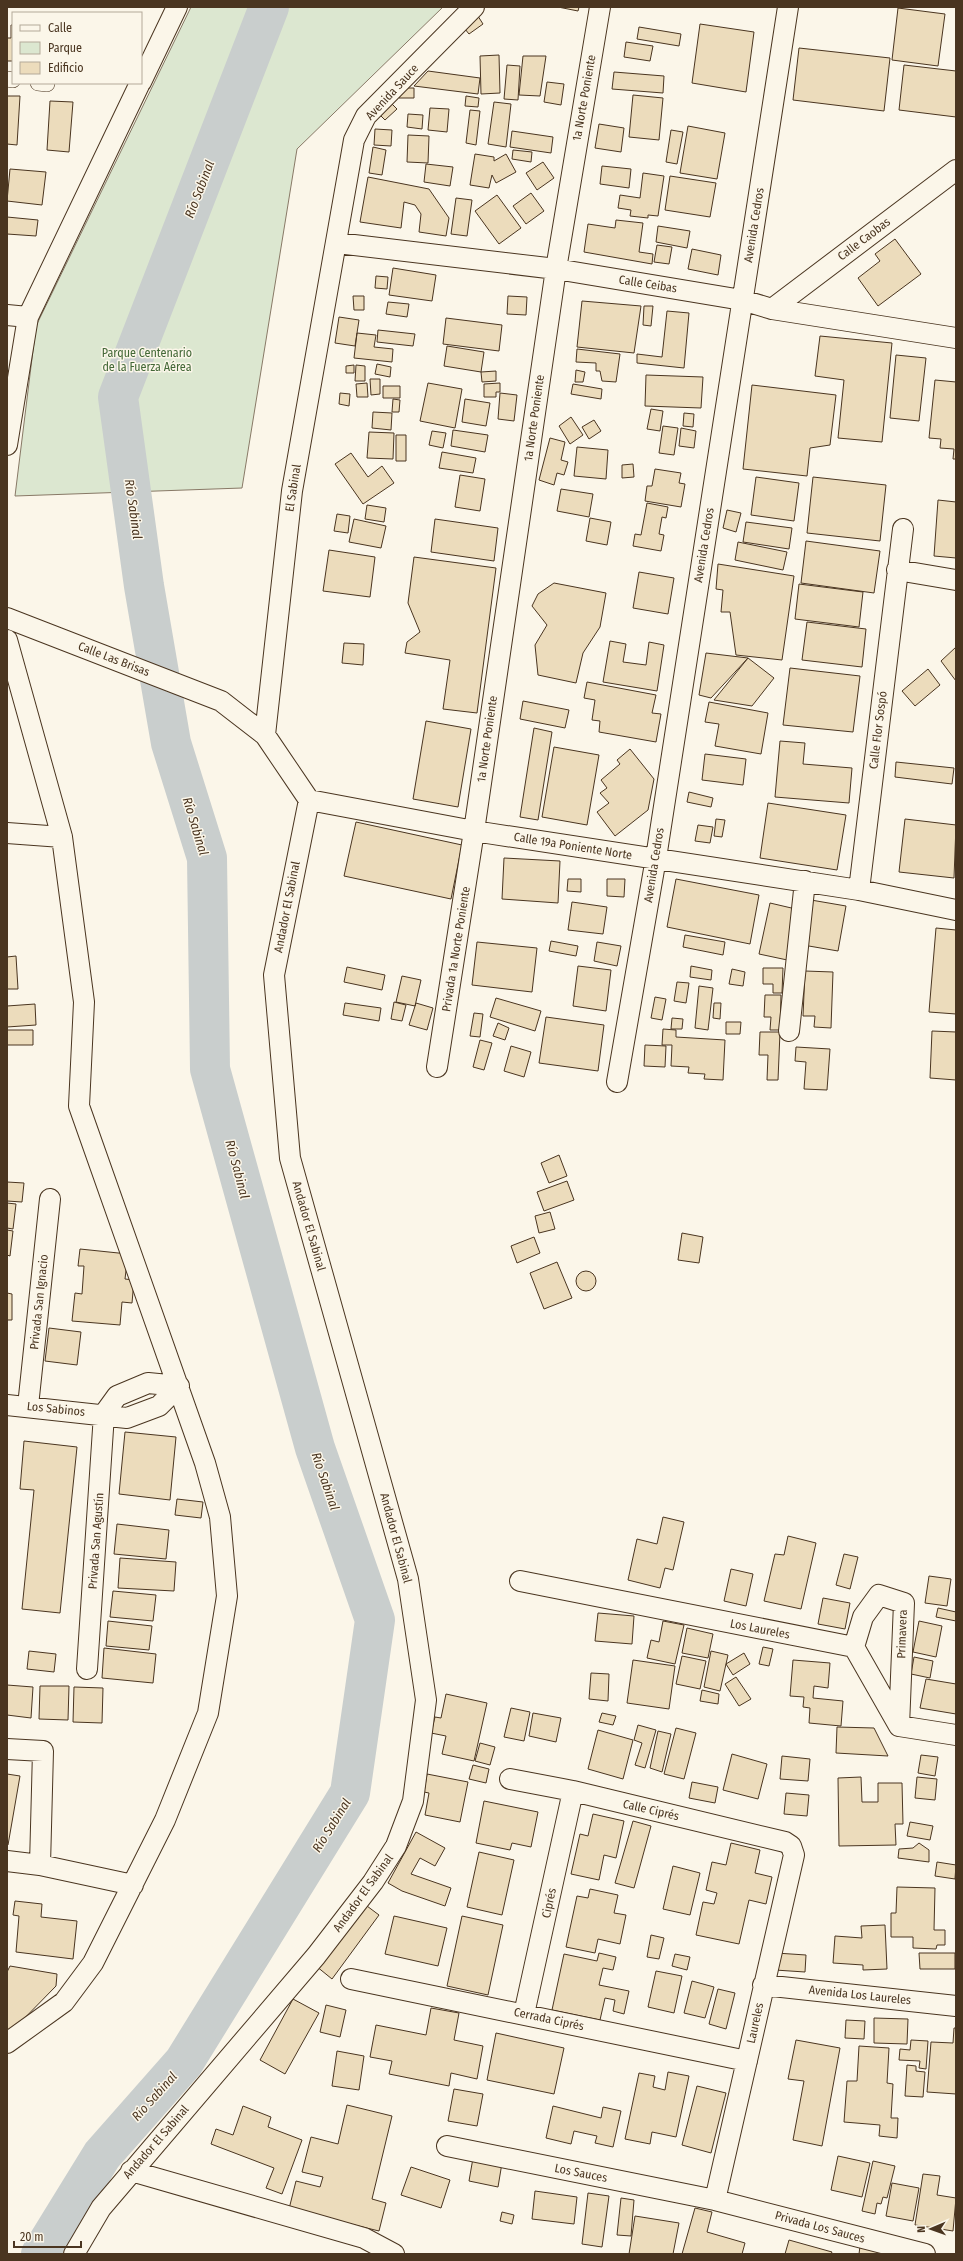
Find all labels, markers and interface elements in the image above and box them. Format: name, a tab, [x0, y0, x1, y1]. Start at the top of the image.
legend	[12, 12, 142, 84]
text: Calle	[48, 21, 72, 35]
text: Parque	[48, 41, 82, 55]
street label: 1a Norte Poniente	[570, 54, 598, 142]
text: Edificio	[48, 61, 84, 75]
street label: Avenida Sauce	[363, 61, 421, 123]
water label: Río Sabinal	[182, 158, 217, 220]
street label: Avenida Cedros	[741, 187, 767, 263]
street label: Calle Caobas	[835, 215, 893, 263]
street label: Calle Ceibas	[618, 272, 678, 296]
park label: Parque Centenario de la Fuerza Aérea	[102, 346, 192, 374]
street label: 1a Norte Poniente	[521, 374, 547, 462]
street label: El Sabinal	[282, 463, 304, 513]
water label: Río Sabinal	[122, 478, 145, 541]
street label: Avenida Cedros	[691, 507, 717, 583]
street label: Calle Las Brisas	[76, 639, 152, 679]
street label: Calle Flor Sospó	[866, 690, 890, 770]
street label: 1a Norte Poniente	[474, 695, 500, 783]
water label: Río Sabinal	[180, 795, 212, 858]
street label: Avenida Cedros	[641, 827, 667, 903]
street label: Calle 19a Poniente Norte	[513, 830, 633, 862]
street label: Andador El Sabinal	[271, 860, 303, 954]
street label: Privada 1a Norte Poniente	[439, 885, 473, 1013]
water label: Río Sabinal	[222, 1138, 253, 1201]
street label: Andador El Sabinal	[289, 1179, 329, 1273]
street label: Privada San Ignacio	[27, 1254, 51, 1350]
street label: Los Sabinos	[26, 1399, 86, 1419]
water label: Río Sabinal	[309, 1450, 343, 1513]
street label: Andador El Sabinal	[377, 1491, 415, 1585]
street label: Privada San Agustín	[86, 1492, 106, 1590]
street label: Primavera	[894, 1609, 910, 1659]
street label: Los Laureles	[729, 1616, 791, 1642]
water label: Río Sabinal	[309, 1795, 354, 1855]
street label: Calle Ciprés	[622, 1797, 680, 1823]
street label: Andador El Sabinal	[330, 1851, 396, 1935]
street label: Ciprés	[539, 1887, 559, 1919]
street label: Avenida Los Laureles	[808, 1983, 912, 2007]
street label: Laureles	[744, 2001, 766, 2045]
street label: Cerrada Ciprés	[513, 2005, 585, 2033]
water label: Río Sabinal	[129, 2068, 181, 2124]
street label: Andador El Sabinal	[120, 2102, 192, 2182]
street label: Los Sauces	[553, 2161, 609, 2185]
street label: Privada Los Sauces	[773, 2208, 867, 2246]
north arrow	[911, 2209, 951, 2249]
scale bar	[14, 2223, 81, 2249]
text: N	[915, 2226, 928, 2233]
text: 20 m	[20, 2230, 44, 2244]

